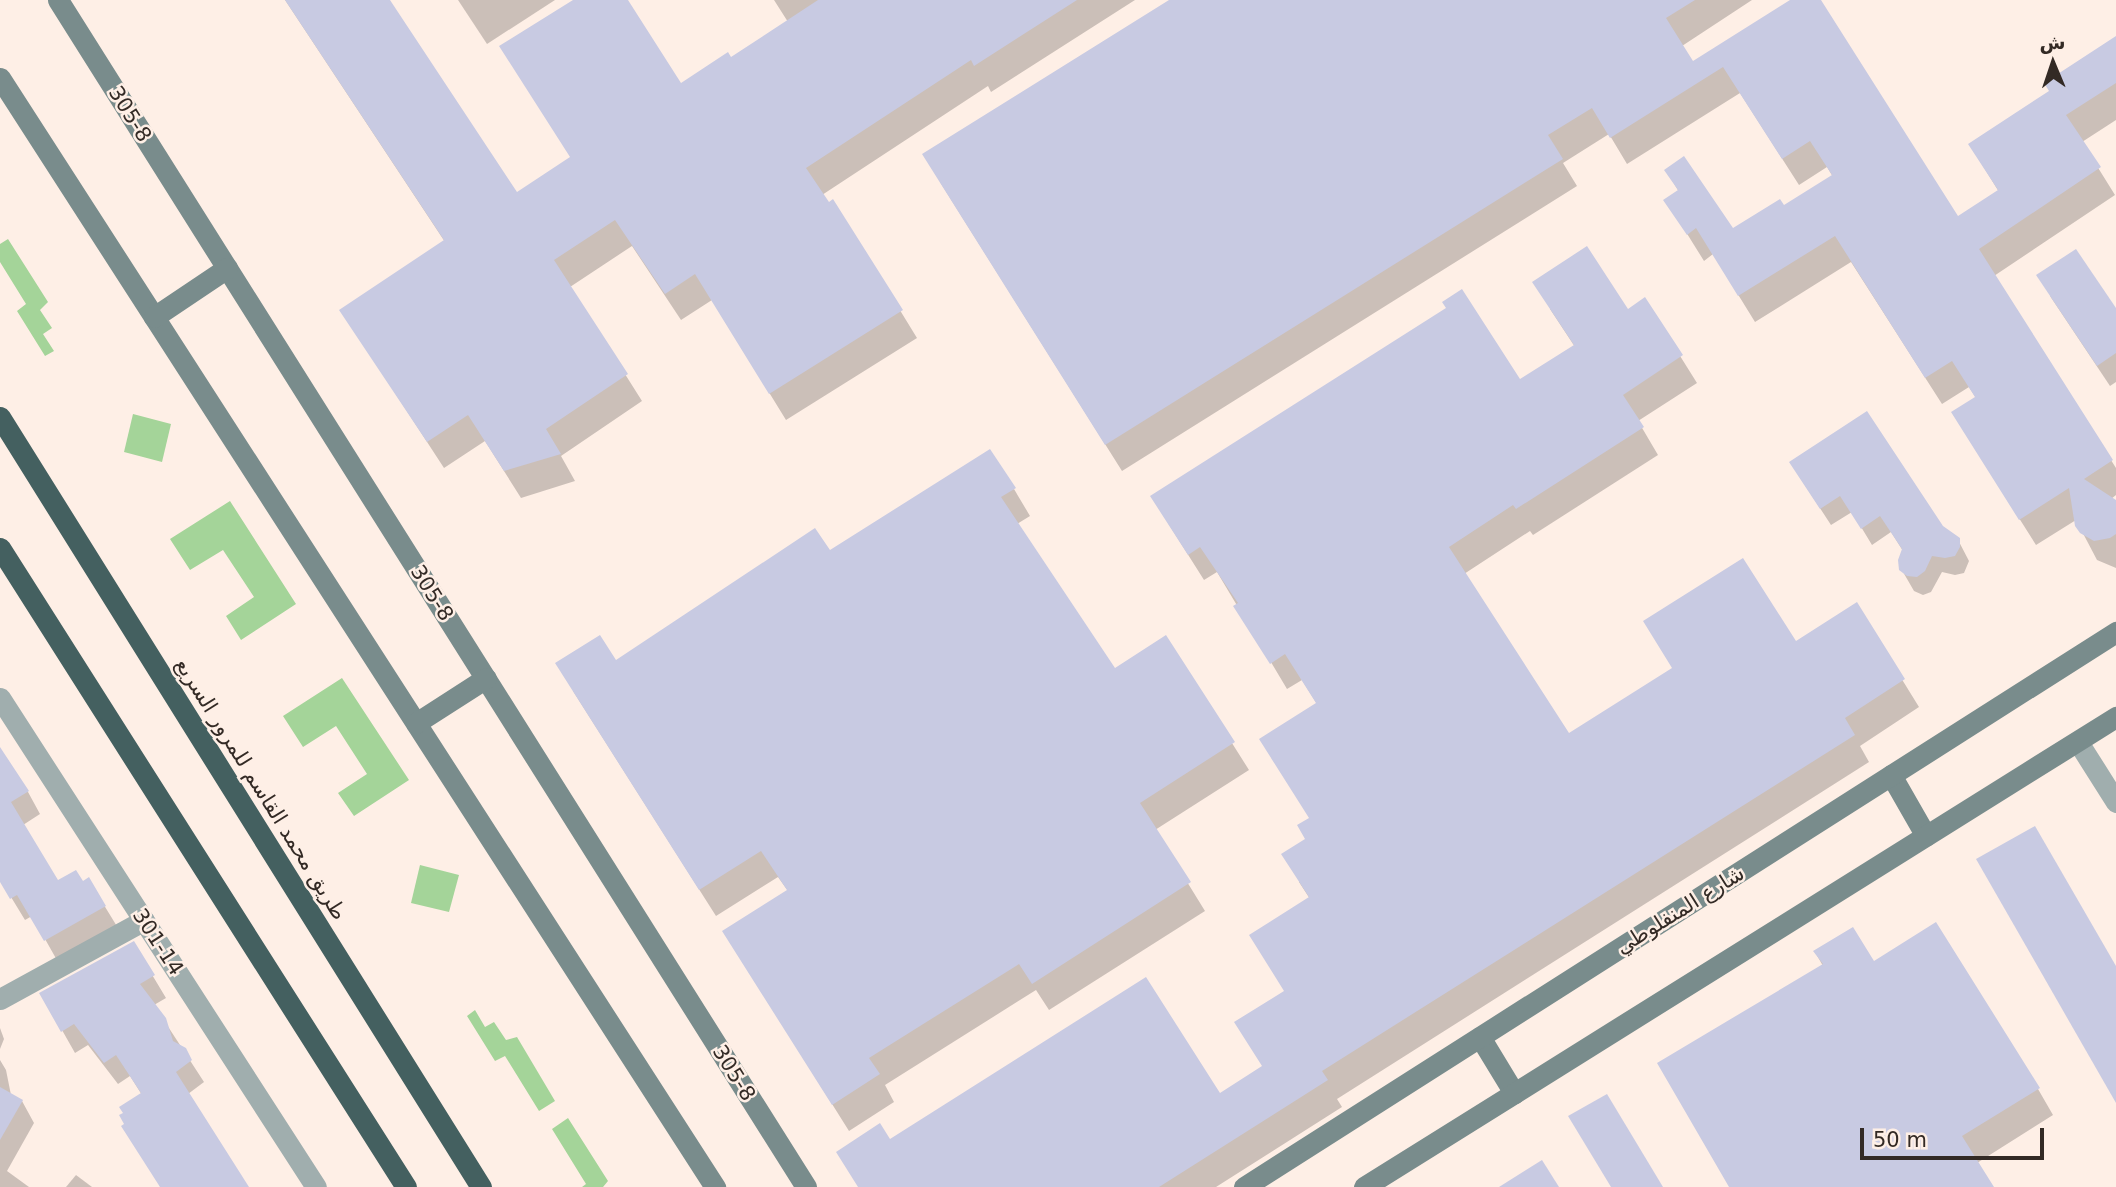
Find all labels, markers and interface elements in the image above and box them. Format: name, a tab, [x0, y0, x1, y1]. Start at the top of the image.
north arrow	[2018, 28, 2088, 98]
text: ش	[2039, 31, 2066, 53]
street label: 305-8	[103, 81, 157, 147]
street label: 305-8	[405, 560, 459, 626]
street label: طريق محمد القاسم للمرور السريع	[170, 653, 352, 925]
street label: شارع المنفلوطي	[1611, 860, 1749, 960]
street label: 301-14	[127, 904, 189, 980]
street label: 305-8	[707, 1040, 761, 1106]
scale bar	[1864, 1114, 2048, 1158]
text: 50 m	[1873, 1128, 1927, 1152]

